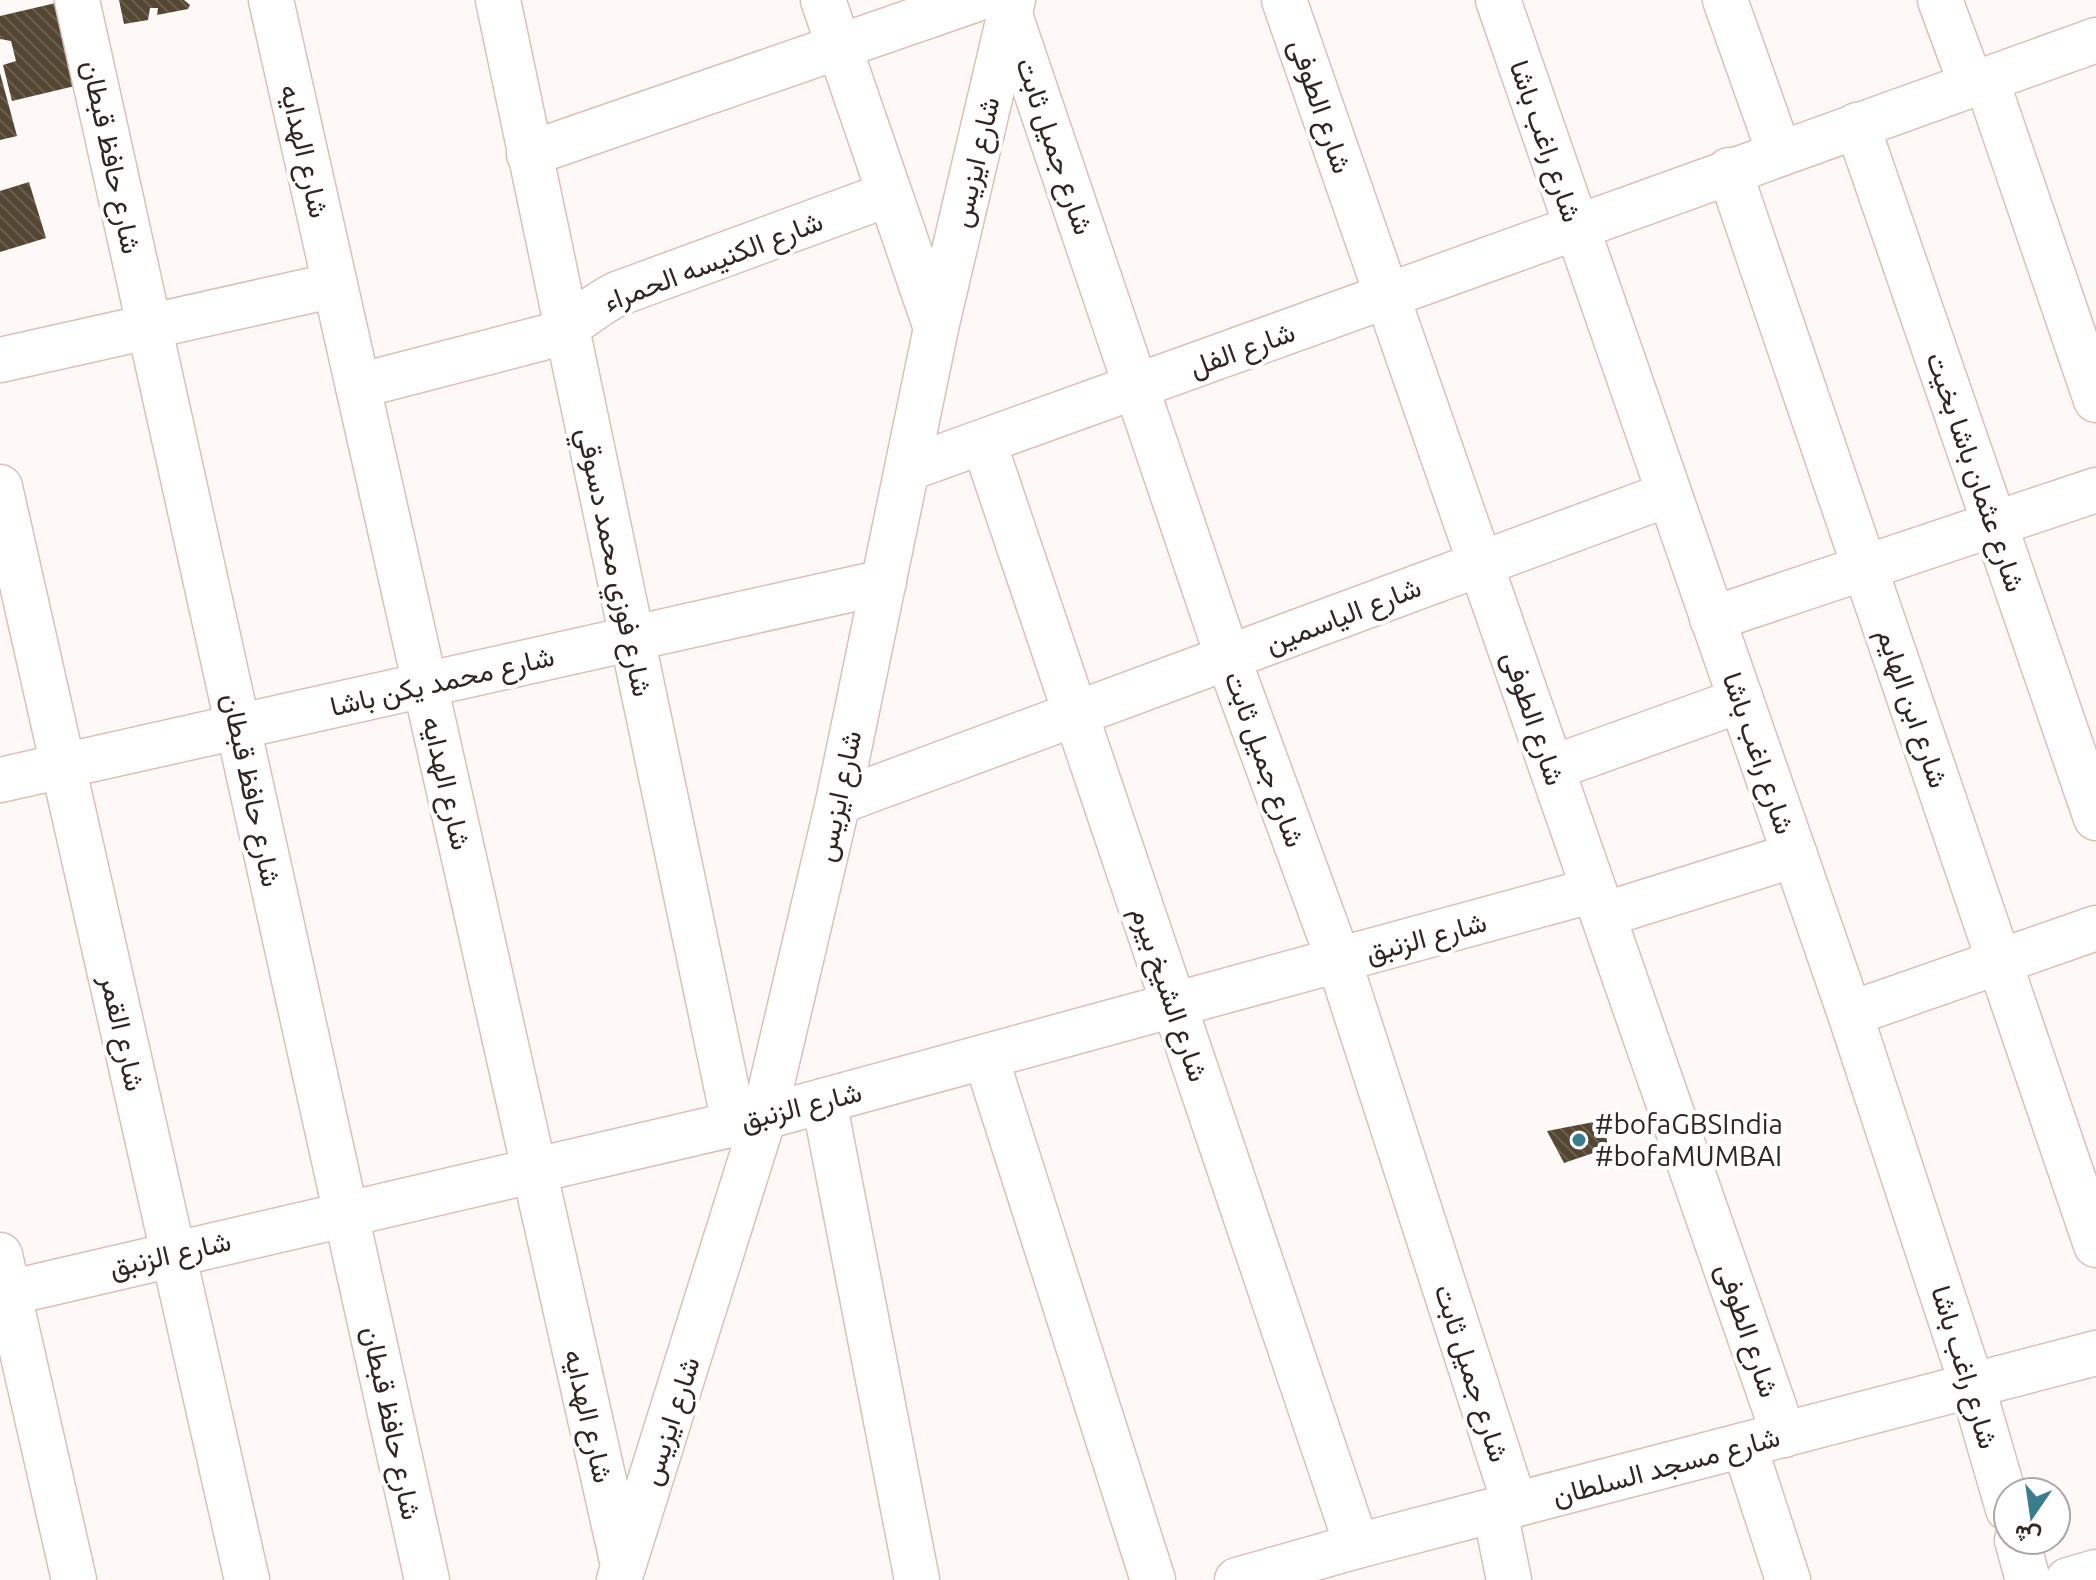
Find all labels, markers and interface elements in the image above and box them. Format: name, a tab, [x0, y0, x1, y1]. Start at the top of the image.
street label: شارع الطوفى	[1280, 35, 1359, 178]
street label: شارع جميل ثابت	[1007, 53, 1100, 240]
street label: شارع راغب باشا	[1501, 56, 1589, 227]
street label: شارع حافظ قبطان	[73, 57, 148, 257]
street label: شارع الهدايه	[271, 81, 336, 221]
street label: شارع ايزيس	[944, 94, 1008, 231]
street label: شارع الكنيسه الحمراء	[599, 204, 828, 320]
street label: شارع الفل	[1185, 315, 1300, 386]
street label: شارع عثمان باشا بخيت	[1917, 348, 2032, 597]
street label: شارع فوزي محمد دسوقي	[564, 425, 659, 701]
street label: شارع الياسمين	[1261, 571, 1426, 662]
street label: شارع ابن الهايم	[1868, 624, 1955, 793]
street label: شارع محمد يكن باشا	[327, 640, 558, 725]
street label: شارع الطوفى	[1493, 647, 1572, 790]
street label: شارع جميل ثابت	[1216, 667, 1312, 852]
street label: شارع راغب باشا	[1714, 668, 1802, 839]
street label: شارع حافظ قبطان	[213, 690, 288, 890]
street label: شارع الهدايه	[413, 713, 478, 853]
street label: شارع ايزيس	[809, 728, 870, 865]
street label: شارع الشيخ بيرم	[1121, 902, 1215, 1087]
street label: شارع الزنبق	[1362, 906, 1491, 971]
street label: شارع القمر	[91, 971, 152, 1095]
street label: شارع الزنبق	[737, 1076, 866, 1139]
place label: #bofaGBSIndia #bofaMUMBAI	[1595, 1108, 1783, 1171]
marker: #bofaGBSIndia #bofaMUMBAI	[1570, 1131, 1588, 1149]
street label: شارع الزنبق	[106, 1224, 235, 1286]
street label: شارع الطوفى	[1707, 1259, 1786, 1402]
street label: شارع جميل ثابت	[1425, 1280, 1516, 1467]
street label: شارع راغب باشا	[1922, 1282, 2005, 1453]
street label: شارع حافظ قبطان	[353, 1323, 428, 1523]
street label: شارع الهدايه	[555, 1346, 620, 1486]
street label: شارع ايزيس	[634, 1353, 709, 1490]
street label: شارع مسجد السلطان	[1549, 1420, 1784, 1515]
north arrow	[1992, 1476, 2072, 1556]
text: ش	[2012, 1519, 2044, 1551]

